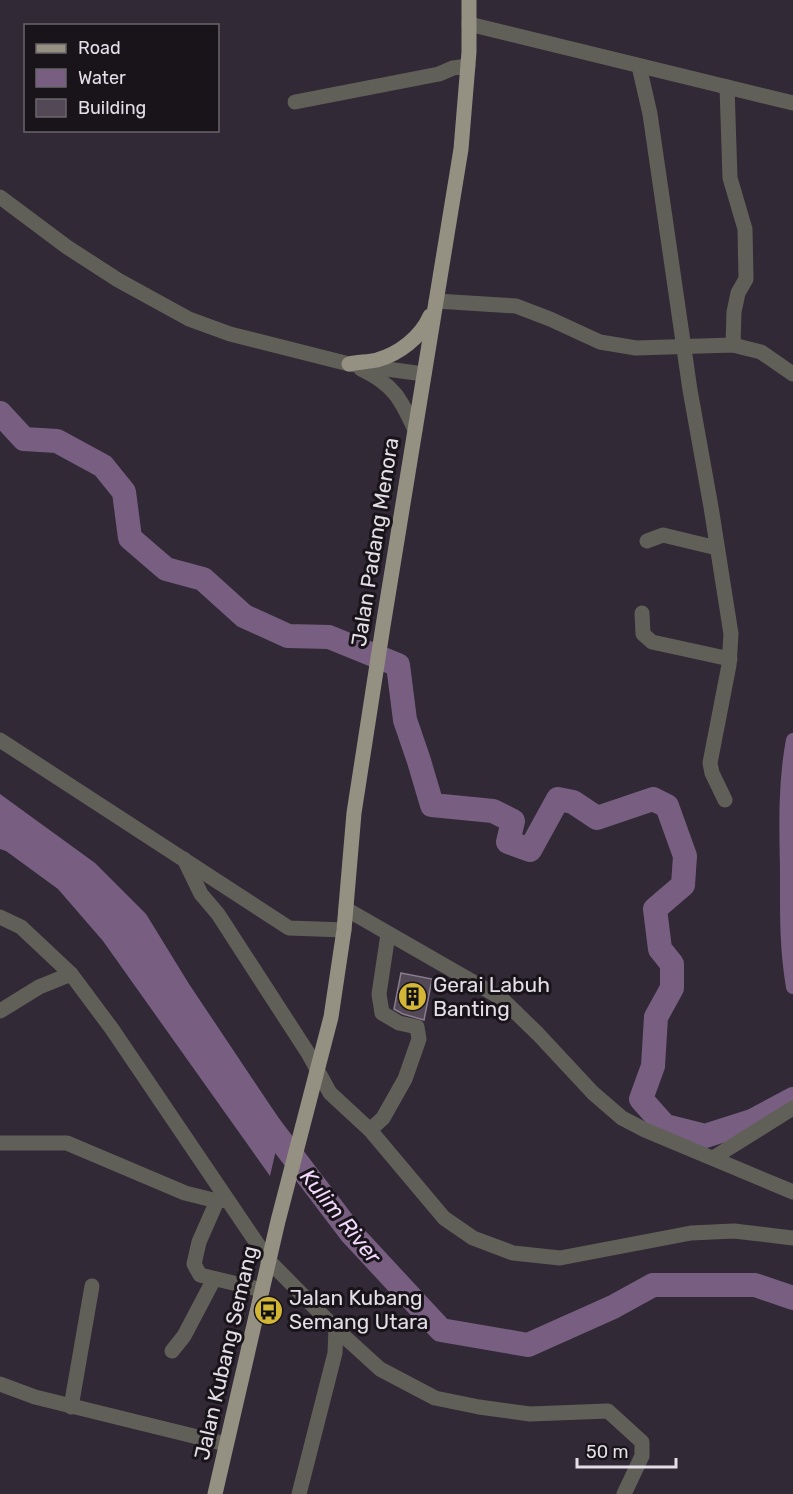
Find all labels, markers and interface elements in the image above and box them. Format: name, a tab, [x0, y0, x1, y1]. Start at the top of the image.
legend	[24, 24, 219, 132]
text: Road	[78, 37, 121, 59]
text: Water	[78, 67, 126, 89]
text: Building	[78, 97, 146, 119]
street label: Jalan Padang Menora	[346, 436, 403, 648]
place label: Gerai Labuh Banting	[433, 972, 550, 1021]
building icon: Gerai Labuh Banting	[396, 981, 428, 1013]
water label: Kulim River	[294, 1164, 388, 1270]
street label: Jalan Kubang Semang	[189, 1243, 262, 1462]
place label: Jalan Kubang Semang Utara	[289, 1285, 428, 1334]
bus stop icon: Jalan Kubang Semang Utara	[252, 1294, 284, 1326]
scale bar	[577, 1431, 676, 1469]
text: 50 m	[586, 1441, 629, 1463]

